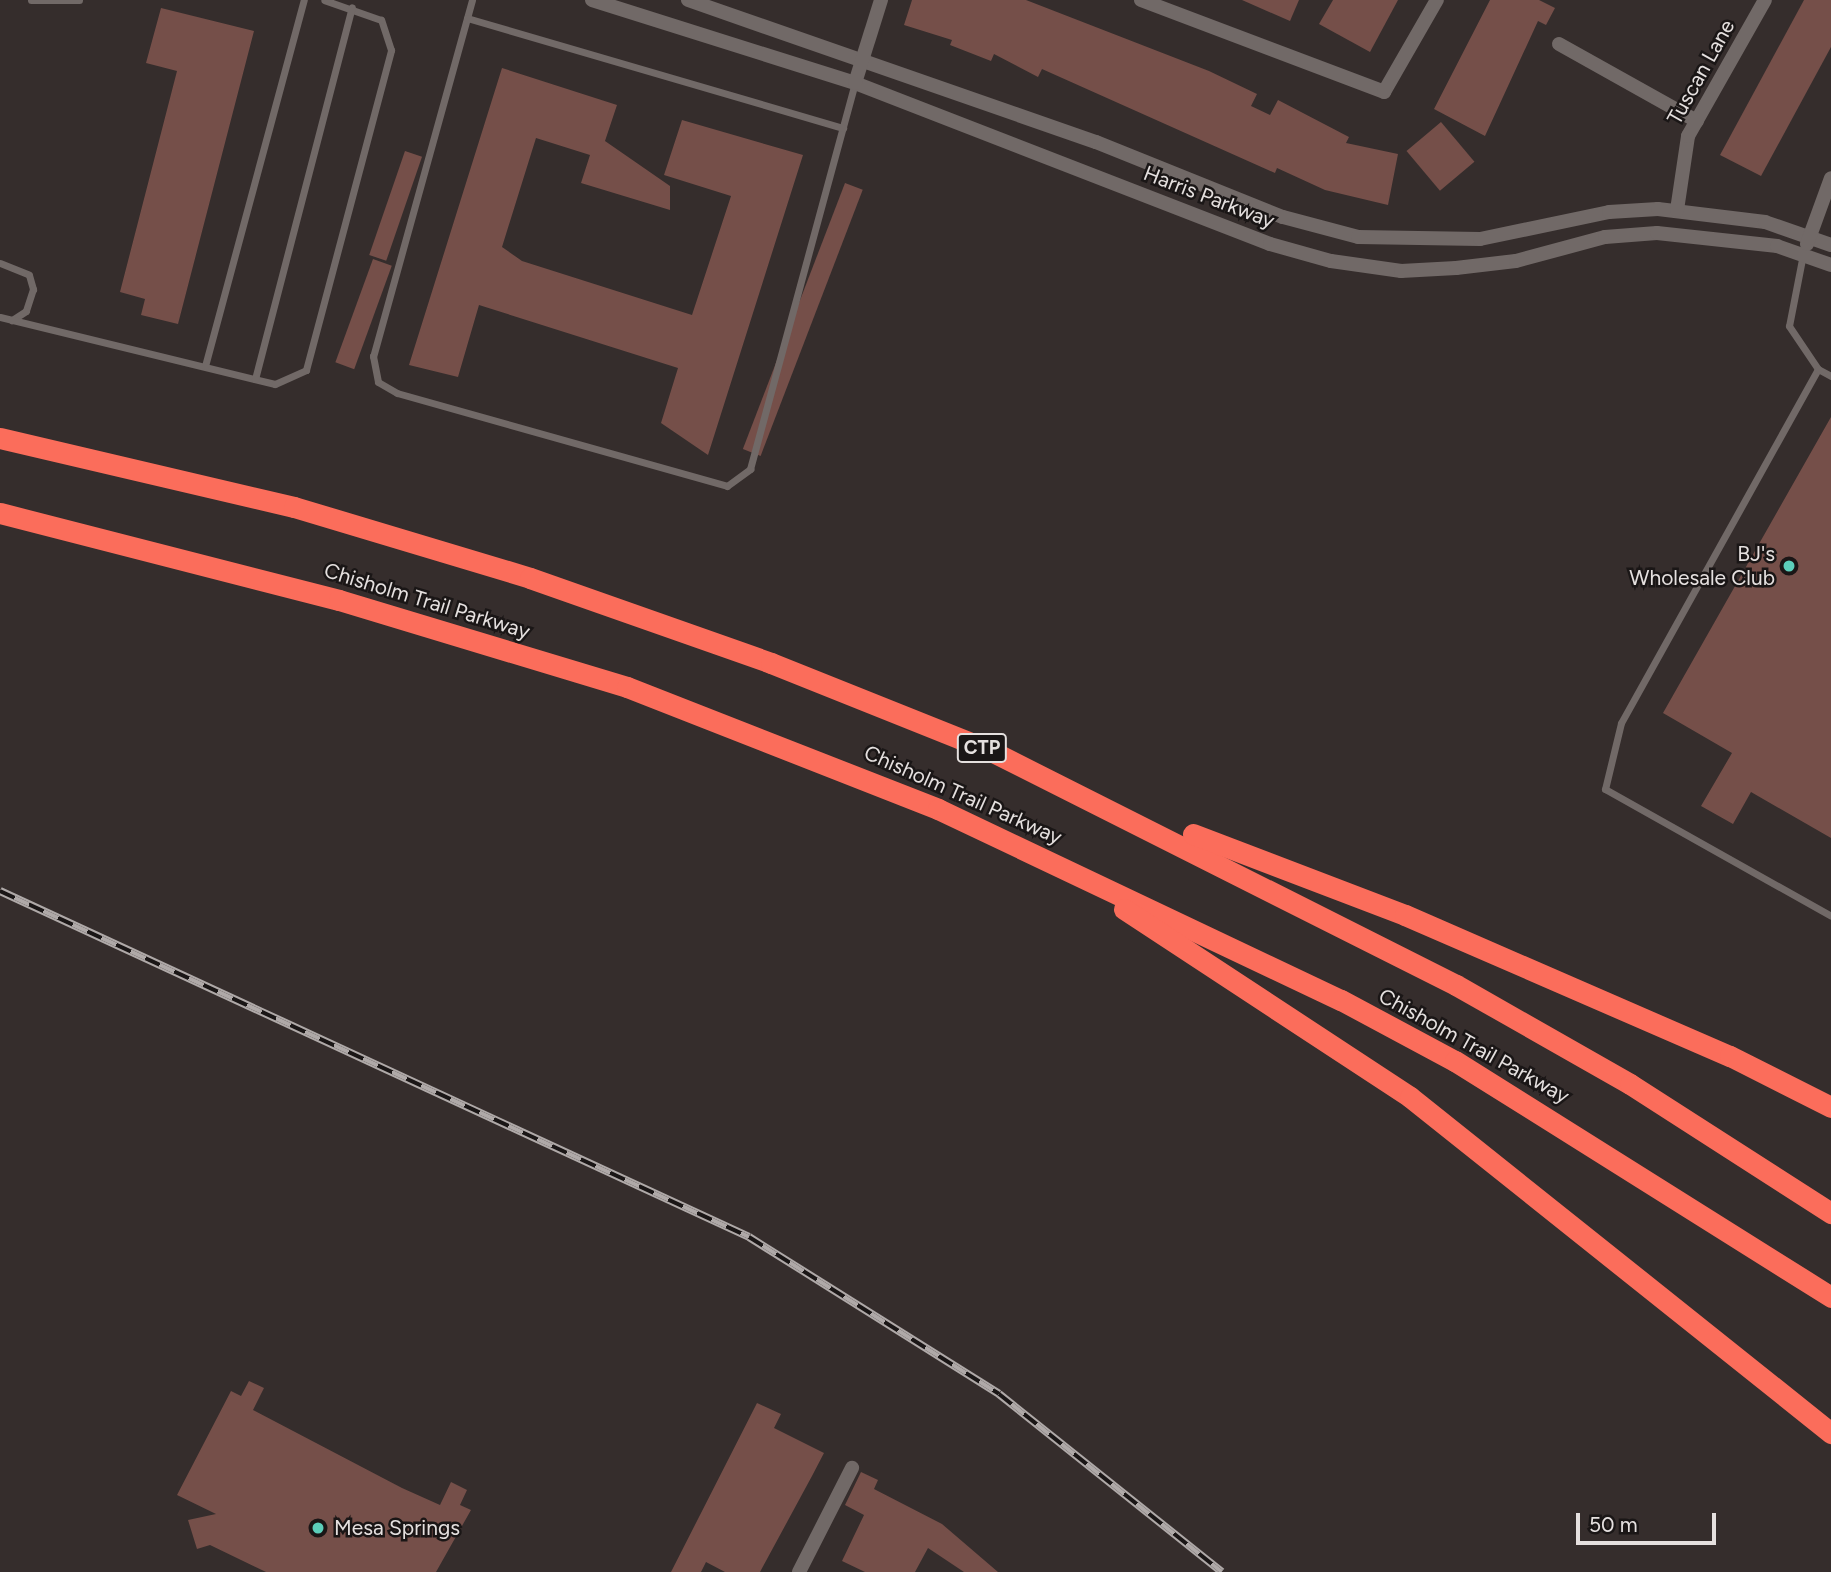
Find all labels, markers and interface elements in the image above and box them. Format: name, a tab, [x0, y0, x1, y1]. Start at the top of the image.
street label: Tuscan Lane	[1662, 15, 1740, 129]
street label: Harris Parkway	[1140, 160, 1278, 234]
place label: BJ's Wholesale Club	[1629, 541, 1775, 591]
street label: Chisholm Trail Parkway	[321, 558, 533, 644]
marker: BJ's Wholesale Club	[1781, 558, 1797, 574]
road number: CTP	[956, 733, 1008, 764]
street label: Chisholm Trail Parkway	[860, 740, 1066, 850]
street label: Chisholm Trail Parkway	[1374, 983, 1574, 1109]
scale bar	[1579, 1498, 1719, 1542]
text: 50 m	[1589, 1512, 1638, 1537]
place label: Mesa Springs	[334, 1515, 460, 1541]
marker: Mesa Springs	[308, 1518, 328, 1538]

